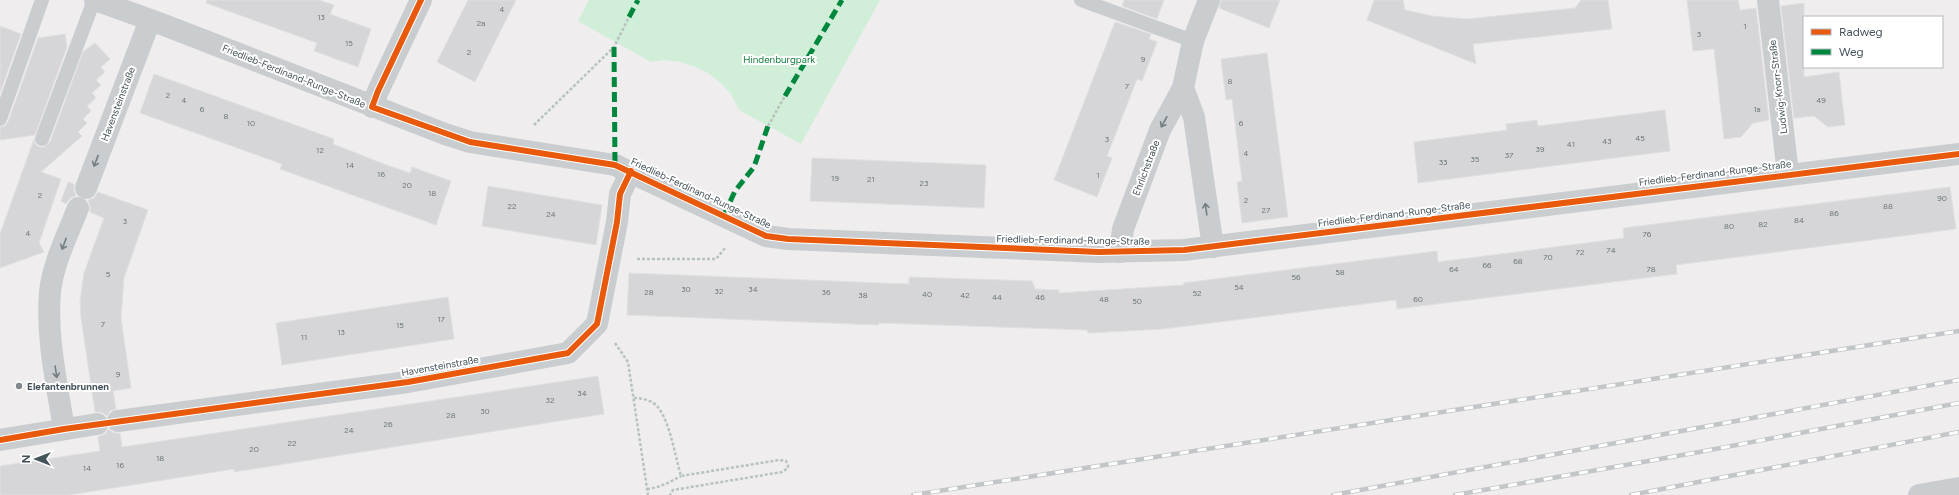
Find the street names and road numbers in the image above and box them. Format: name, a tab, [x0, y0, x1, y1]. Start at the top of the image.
street label: Ludwig-Knorr-Straße	[1766, 39, 1790, 135]
street label: Friedlieb-Ferdinand-Runge-Straße	[220, 41, 368, 111]
street label: Havensteinstraße	[98, 65, 138, 143]
street label: Ehrlichstraße	[1129, 138, 1163, 198]
street label: Friedlieb-Ferdinand-Runge-Straße	[629, 155, 774, 232]
street label: Friedlieb-Ferdinand-Runge-Straße	[1638, 157, 1792, 189]
street label: Friedlieb-Ferdinand-Runge-Straße	[1317, 198, 1471, 230]
street label: Friedlieb-Ferdinand-Runge-Straße	[996, 232, 1150, 248]
street label: Havensteinstraße	[400, 353, 480, 379]

